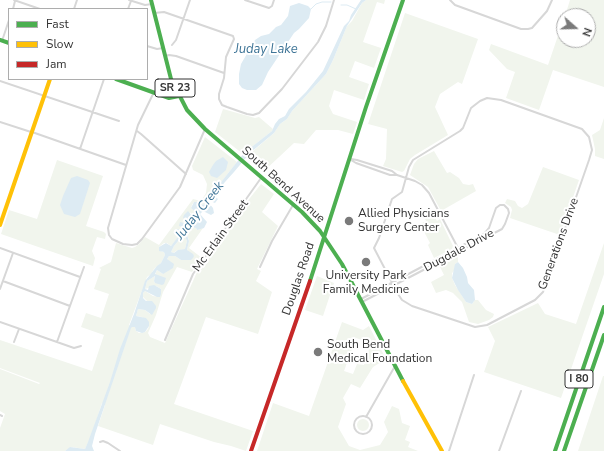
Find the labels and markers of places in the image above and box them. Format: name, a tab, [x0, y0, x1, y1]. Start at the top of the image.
place label: Allied Physicians Surgery Center	[358, 207, 449, 235]
marker: Allied Physicians Surgery Center	[343, 215, 355, 227]
marker: University Park Family Medicine	[360, 256, 372, 268]
place label: University Park Family Medicine	[323, 269, 409, 297]
place label: South Bend Medical Foundation	[327, 338, 432, 366]
marker: South Bend Medical Foundation	[312, 346, 324, 358]

